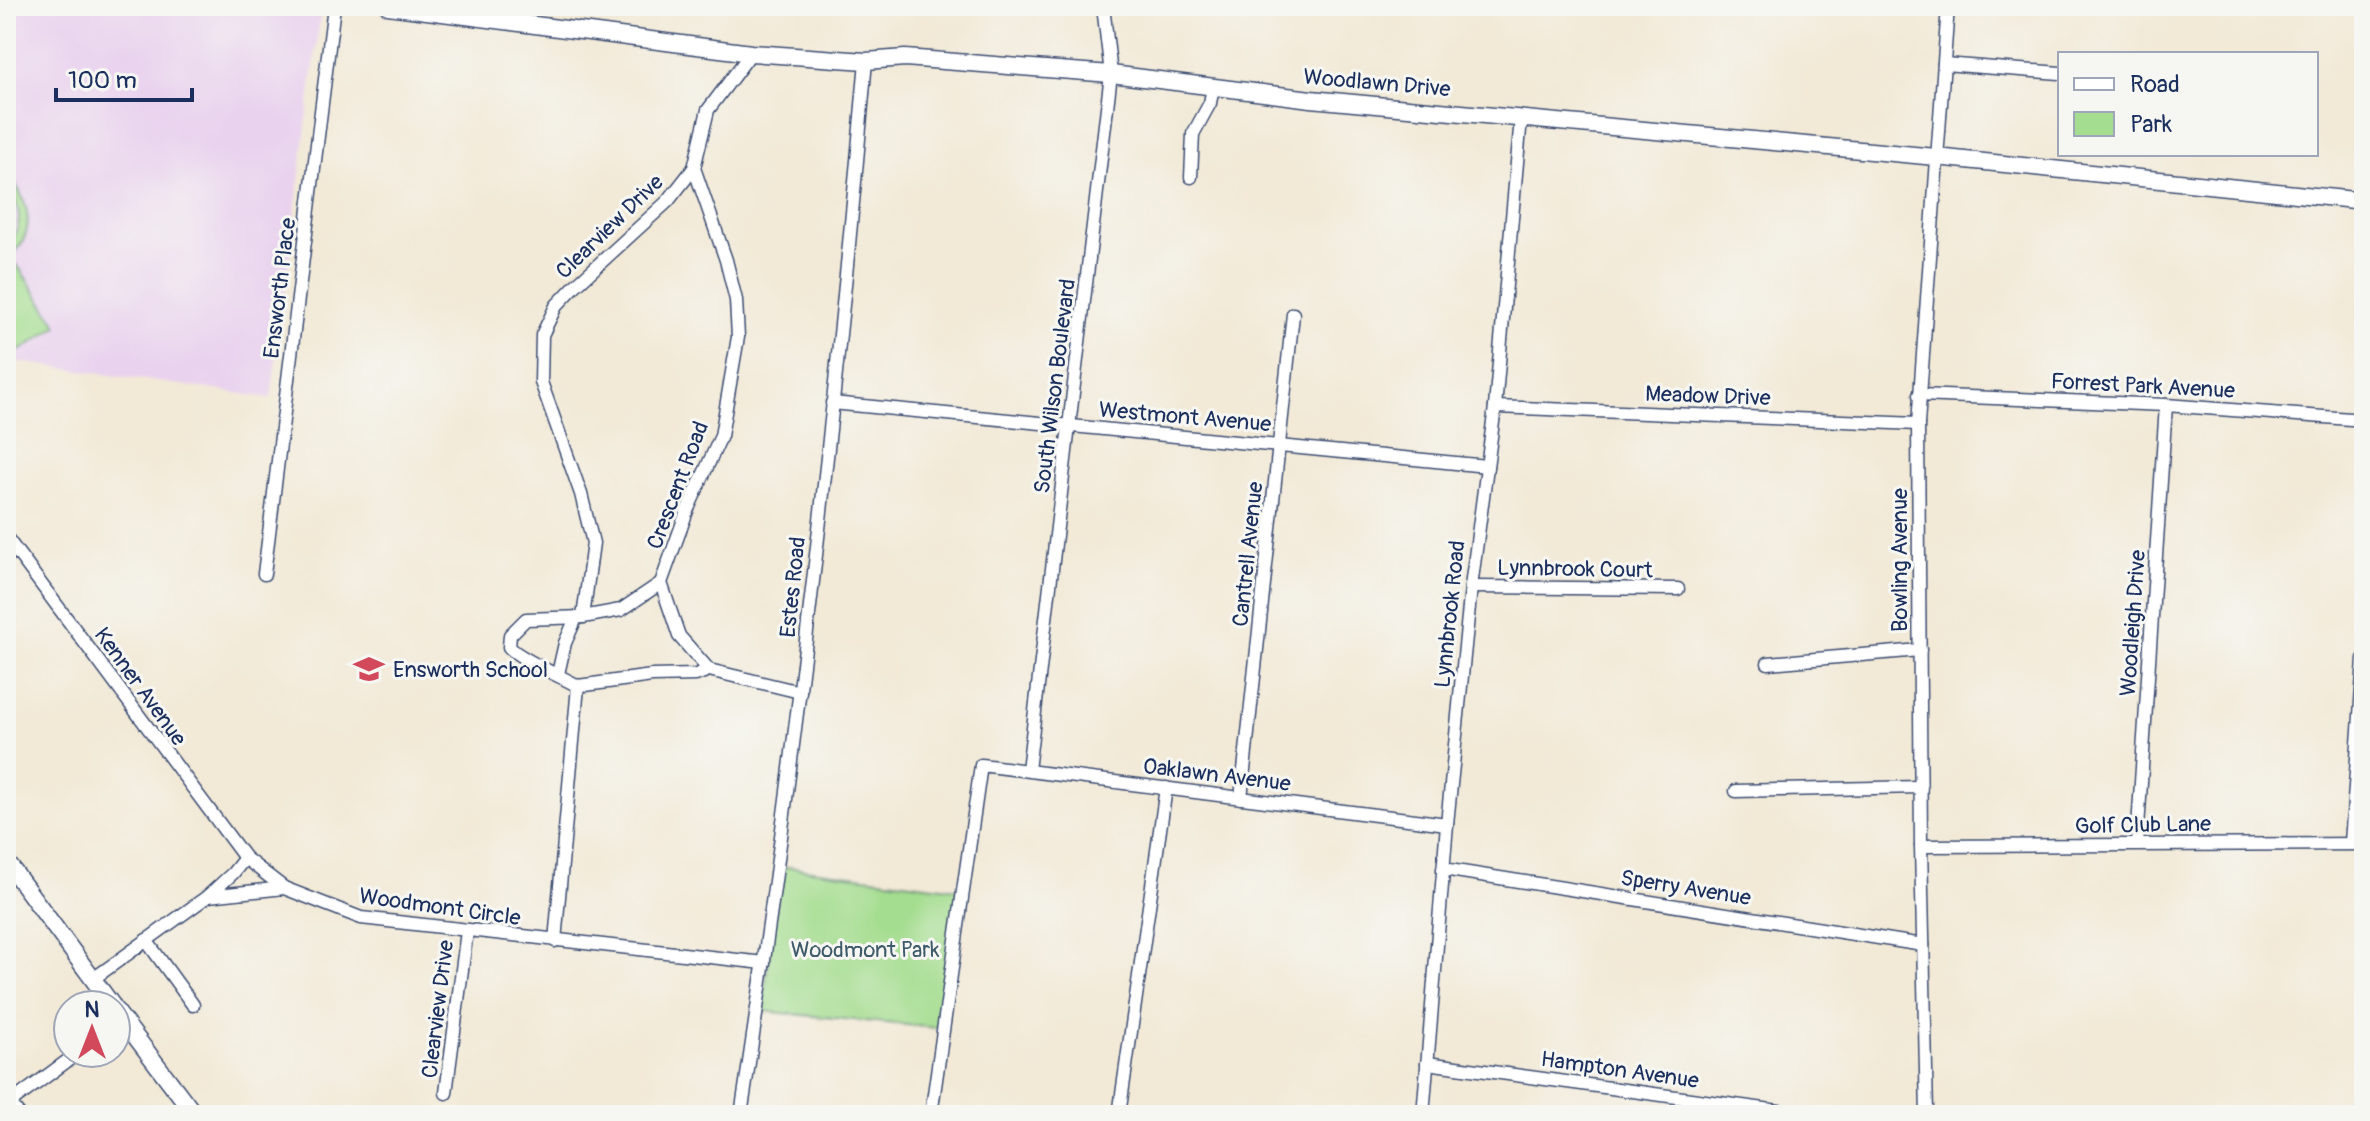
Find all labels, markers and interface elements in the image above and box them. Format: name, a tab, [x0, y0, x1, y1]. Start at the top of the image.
scale bar	[56, 52, 192, 102]
legend	[2058, 52, 2318, 156]
street label: Woodlawn Drive	[1302, 63, 1452, 103]
text: 100 m	[68, 66, 137, 95]
text: Road	[2130, 70, 2180, 99]
text: Park	[2130, 110, 2172, 139]
street label: Clearview Drive	[550, 168, 670, 285]
street label: Ensworth Place	[257, 216, 303, 360]
street label: South Wilson Boulevard	[1028, 277, 1082, 495]
street label: Forrest Park Avenue	[2050, 367, 2236, 405]
street label: Meadow Drive	[1645, 380, 1771, 412]
street label: Westmont Avenue	[1098, 396, 1272, 438]
street label: Crescent Road	[641, 417, 715, 553]
street label: Cantrell Avenue	[1226, 480, 1270, 628]
street label: Bowling Avenue	[1886, 488, 1914, 632]
street label: Estes Road	[774, 535, 812, 639]
street label: Lynnbrook Road	[1428, 539, 1472, 689]
street label: Woodleigh Drive	[2114, 549, 2152, 697]
street label: Lynnbrook Court	[1497, 554, 1653, 584]
street label: Kenner Avenue	[88, 622, 193, 751]
school or university icon: Ensworth School	[352, 652, 386, 686]
place label: Ensworth School	[393, 656, 548, 684]
street label: Oaklawn Avenue	[1141, 752, 1292, 798]
street label: Golf Club Lane	[2075, 810, 2211, 840]
street label: Sperry Avenue	[1619, 864, 1753, 912]
street label: Woodmont Circle	[357, 882, 523, 932]
park label: Woodmont Park	[791, 936, 939, 964]
street label: Clearview Drive	[416, 938, 460, 1080]
north arrow	[52, 989, 132, 1069]
text: N	[85, 996, 100, 1024]
street label: Hampton Avenue	[1539, 1045, 1701, 1095]

